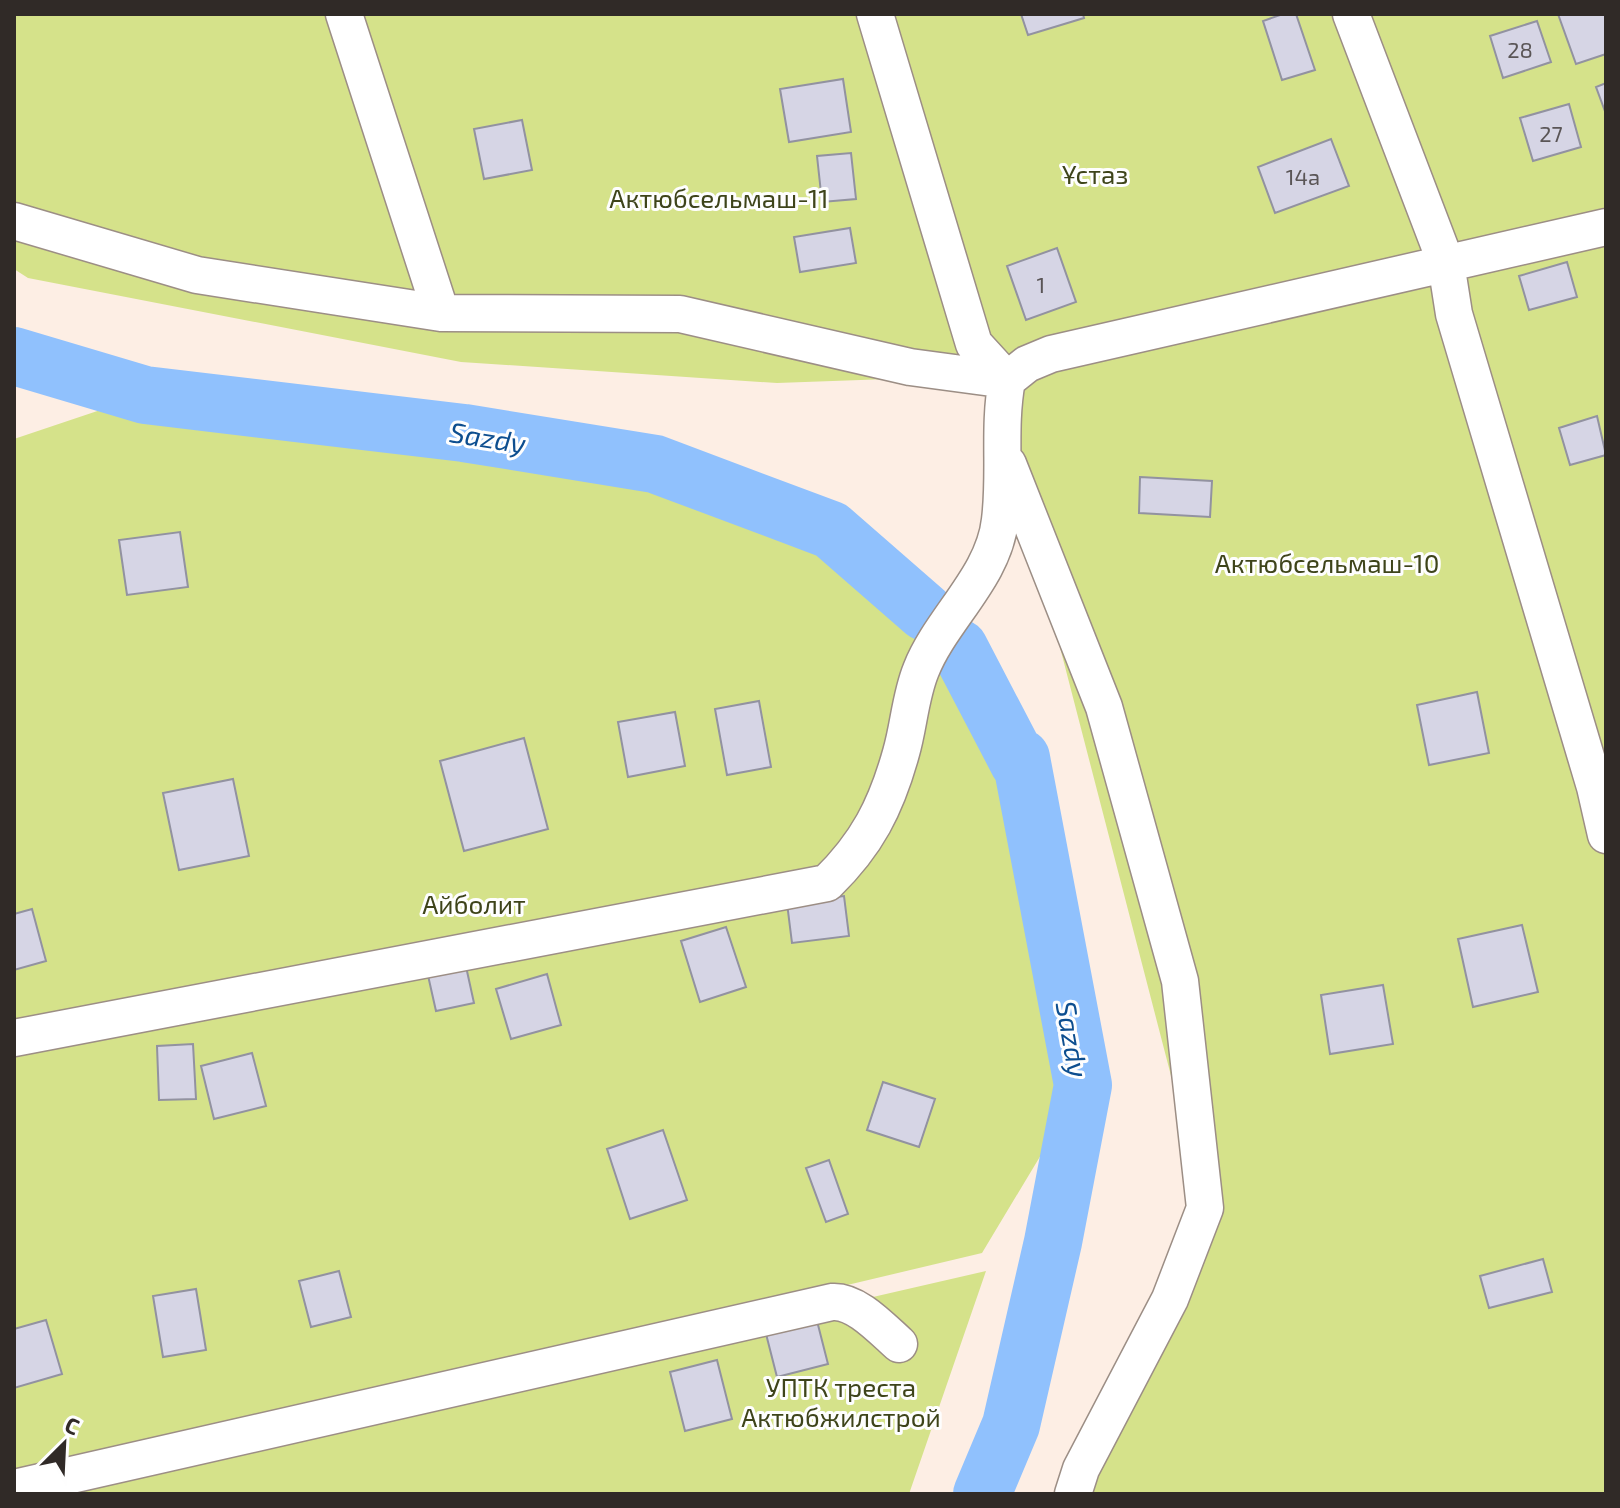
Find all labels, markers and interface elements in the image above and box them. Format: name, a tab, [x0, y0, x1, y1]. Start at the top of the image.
house number: 28	[1507, 36, 1533, 62]
house number: 27	[1539, 120, 1563, 146]
park label: Ұстаз	[1062, 158, 1128, 189]
house number: 14а	[1286, 163, 1320, 189]
park label: Актюбсельмаш-11	[609, 182, 829, 213]
house number: 1	[1037, 271, 1045, 297]
water label: Sazdy	[447, 414, 529, 460]
park label: Актюбсельмаш-10	[1215, 547, 1439, 578]
park label: Айболит	[422, 888, 526, 919]
water label: Sazdy	[1050, 998, 1096, 1080]
park label: УПТК треста Актюбжилстрой	[741, 1371, 941, 1432]
north arrow	[24, 1404, 104, 1484]
text: С	[61, 1410, 84, 1439]

